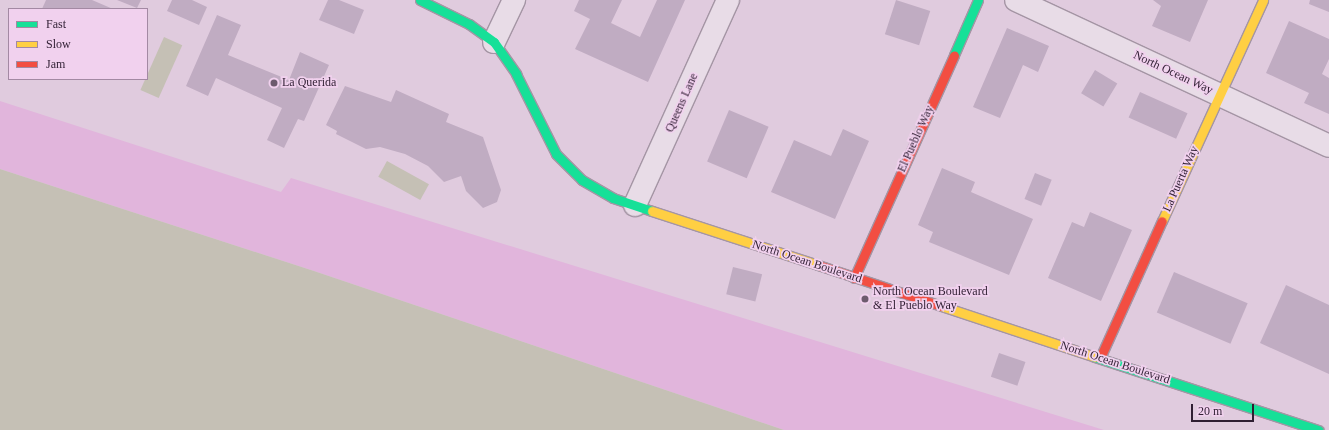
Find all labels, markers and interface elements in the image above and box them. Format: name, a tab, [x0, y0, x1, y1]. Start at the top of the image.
legend	[8, 8, 148, 80]
text: Fast	[46, 17, 66, 31]
text: Slow	[46, 37, 71, 51]
street label: North Ocean Way	[1131, 48, 1215, 98]
text: Jam	[46, 57, 65, 71]
street label: Queens Lane	[663, 71, 701, 135]
place label: La Querida	[282, 76, 336, 90]
marker: La Querida	[269, 78, 279, 88]
street label: El Pueblo Way	[895, 103, 937, 175]
street label: La Puerta Way	[1160, 144, 1202, 214]
street label: North Ocean Boulevard	[750, 237, 864, 287]
place label: North Ocean Boulevard & El Pueblo Way	[873, 285, 988, 313]
marker: North Ocean Boulevard & El Pueblo Way	[860, 294, 870, 304]
street label: North Ocean Boulevard	[1058, 338, 1172, 388]
scale bar	[1193, 396, 1256, 422]
text: 20 m	[1198, 404, 1222, 418]

